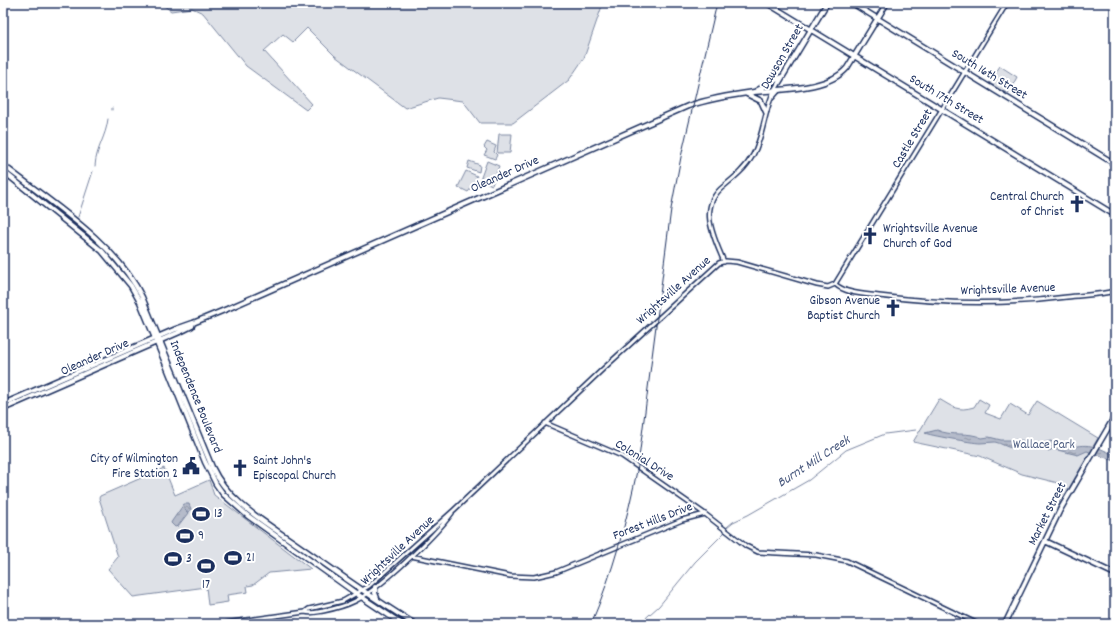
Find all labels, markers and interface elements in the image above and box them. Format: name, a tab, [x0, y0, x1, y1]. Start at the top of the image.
street label: Dawson Street	[757, 20, 810, 93]
street label: South 16th Street	[948, 45, 1031, 105]
street label: South 17th Street	[905, 70, 987, 130]
street label: Castle Street	[888, 106, 938, 172]
street label: Oleander Drive	[468, 151, 542, 199]
place label: Central Church of Christ	[990, 188, 1064, 222]
church icon: Central Church of Christ	[1067, 194, 1087, 214]
place label: Wrightsville Avenue Church of God	[883, 220, 978, 254]
church icon: Wrightsville Avenue Church of God	[860, 226, 880, 246]
street label: Wrightsville Avenue	[632, 252, 716, 330]
street label: Wrightsville Avenue	[960, 279, 1056, 301]
place label: Gibson Avenue Baptist Church	[807, 292, 880, 326]
church icon: Gibson Avenue Baptist Church	[883, 298, 903, 318]
street label: Oleander Drive	[58, 334, 132, 382]
street label: Independence Boulevard	[164, 338, 226, 456]
water label: Burnt Mill Creek	[774, 430, 856, 493]
street label: Colonial Drive	[611, 435, 678, 487]
park label: Wallace Park	[1013, 436, 1075, 455]
place label: City of Wilmington Fire Station 2	[90, 450, 178, 484]
place label: Saint John's Episcopal Church	[253, 452, 336, 486]
public building icon: City of Wilmington Fire Station 2	[181, 456, 201, 476]
church icon: Saint John's Episcopal Church	[230, 458, 250, 478]
street label: Market Street	[1024, 479, 1072, 549]
street label: Forest Hills Drive	[610, 498, 696, 546]
sports icon: 13	[191, 504, 211, 524]
place label: 13	[214, 505, 223, 524]
street label: Wrightsville Avenue	[357, 512, 439, 590]
sports icon: 9	[175, 526, 195, 546]
place label: 9	[198, 527, 204, 546]
sports icon: 21	[223, 548, 243, 568]
sports icon: 3	[163, 549, 183, 569]
place label: 21	[246, 549, 255, 568]
place label: 3	[186, 550, 192, 569]
sports icon: 17	[196, 556, 216, 576]
place label: 17	[202, 576, 210, 595]

